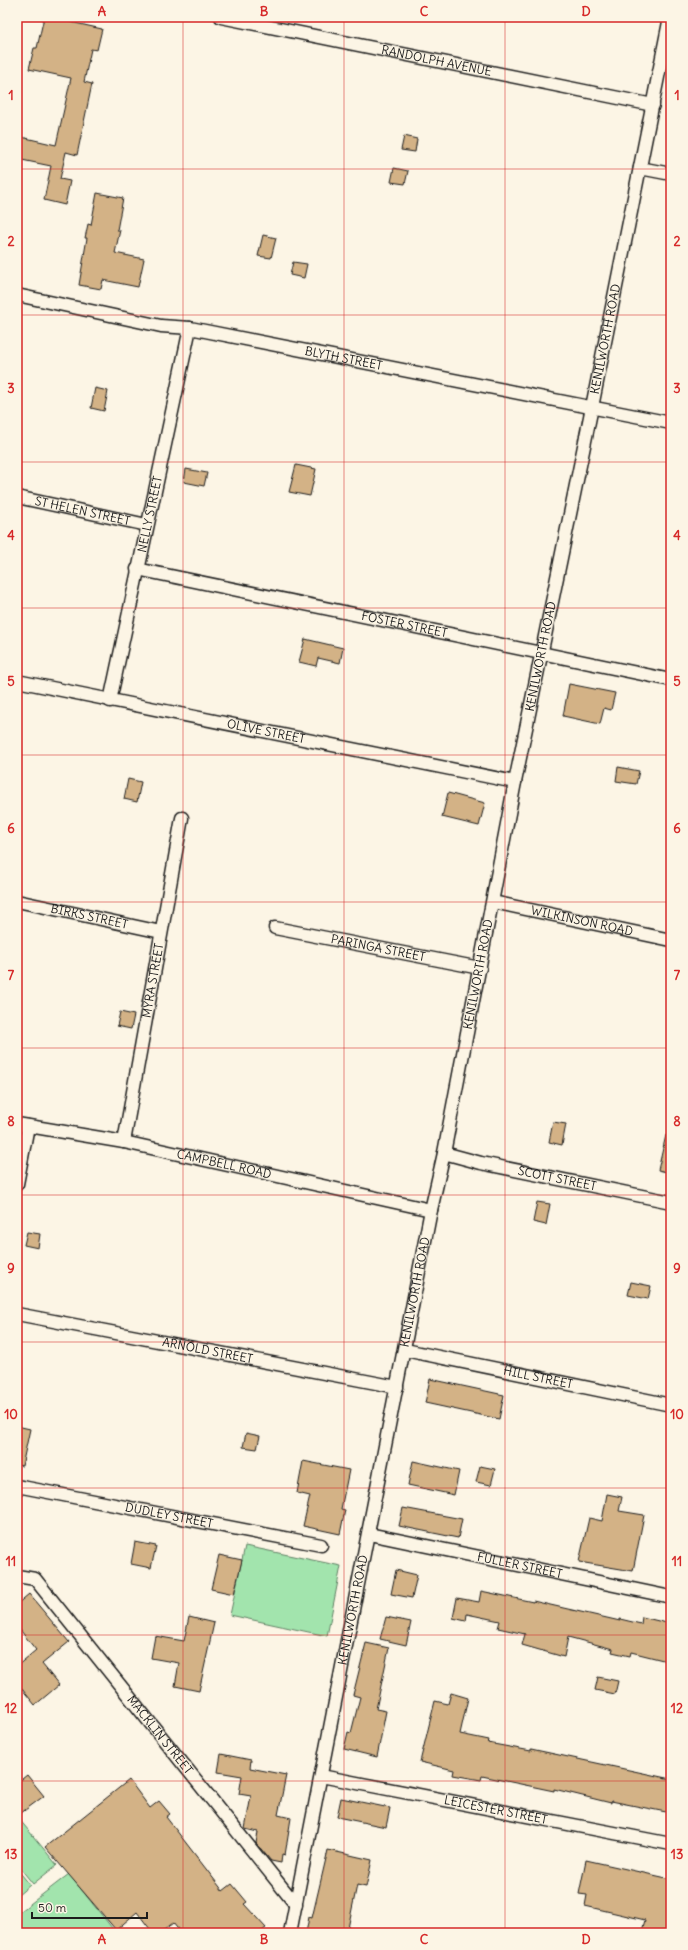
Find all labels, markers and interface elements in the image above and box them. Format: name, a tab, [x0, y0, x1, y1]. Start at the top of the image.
text: A	[98, 3, 107, 20]
text: B	[260, 3, 269, 20]
text: C	[420, 3, 429, 20]
text: D	[581, 3, 591, 20]
street label: RANDOLPH AVENUE	[380, 42, 493, 79]
text: 1	[8, 87, 14, 104]
text: 1	[674, 87, 680, 104]
text: 2	[7, 233, 15, 250]
text: 2	[673, 233, 681, 250]
street label: KENILWORTH ROAD	[587, 282, 623, 395]
street label: BLYTH STREET	[304, 343, 384, 373]
text: 3	[7, 380, 15, 397]
text: 3	[673, 380, 681, 397]
street label: NELLY STREET	[134, 475, 165, 554]
street label: ST HELEN STREET	[34, 493, 132, 528]
text: 4	[7, 527, 15, 544]
text: 4	[673, 527, 681, 544]
street label: KENILWORTH ROAD	[522, 600, 559, 713]
street label: FOSTER STREET	[360, 608, 449, 640]
text: 5	[7, 673, 15, 690]
text: 5	[673, 673, 681, 690]
street label: OLIVE STREET	[226, 716, 306, 746]
text: 6	[7, 820, 15, 837]
text: 6	[673, 820, 681, 837]
street label: BIRKS STREET	[49, 900, 129, 932]
street label: WILKINSON ROAD	[530, 902, 634, 939]
street label: KENILWORTH ROAD	[460, 918, 496, 1031]
street label: PARINGA STREET	[330, 931, 427, 964]
street label: MYRA STREET	[138, 942, 166, 1019]
text: 7	[8, 967, 15, 984]
text: 7	[674, 967, 681, 984]
text: 8	[7, 1113, 15, 1130]
text: 8	[673, 1113, 681, 1130]
street label: CAMPBELL ROAD	[175, 1146, 273, 1181]
street label: SCOTT STREET	[517, 1163, 598, 1193]
street label: KENILWORTH ROAD	[396, 1236, 433, 1348]
text: 9	[7, 1260, 15, 1277]
text: 9	[673, 1260, 681, 1277]
street label: ARNOLD STREET	[161, 1334, 254, 1366]
street label: HILL STREET	[502, 1363, 574, 1392]
text: 10	[4, 1406, 18, 1423]
text: 10	[670, 1406, 684, 1423]
street label: DUDLEY STREET	[124, 1499, 215, 1531]
street label: FULLER STREET	[476, 1549, 564, 1581]
text: 11	[6, 1553, 16, 1570]
text: 11	[672, 1553, 682, 1570]
street label: KENILWORTH ROAD	[334, 1554, 371, 1666]
street label: MACKLIN STREET	[124, 1692, 196, 1777]
text: 12	[5, 1700, 17, 1717]
text: 12	[671, 1700, 683, 1717]
street label: LEICESTER STREET	[443, 1792, 549, 1827]
text: 13	[5, 1846, 17, 1863]
text: 13	[671, 1846, 683, 1863]
scale bar	[32, 1894, 147, 1920]
text: 50 m	[38, 1900, 67, 1915]
text: A	[98, 1931, 107, 1948]
text: B	[260, 1931, 269, 1948]
text: C	[420, 1931, 429, 1948]
text: D	[581, 1931, 591, 1948]

